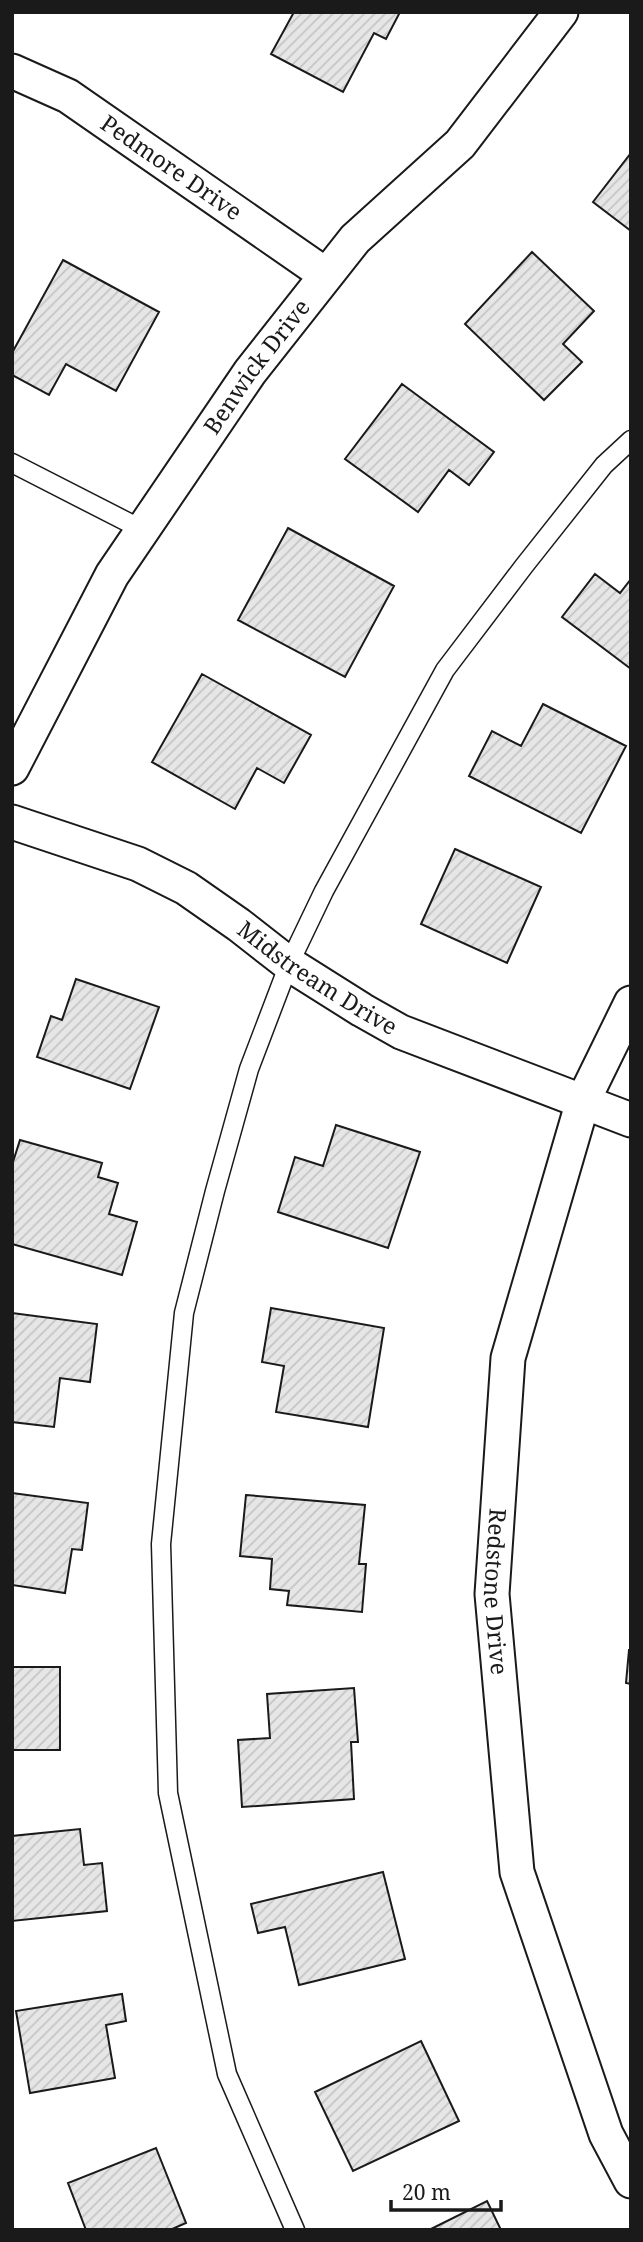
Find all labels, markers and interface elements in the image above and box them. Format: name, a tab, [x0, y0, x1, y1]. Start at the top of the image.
street label: Pedmore Drive	[95, 107, 249, 227]
street label: Benwick Drive	[195, 292, 317, 440]
street label: Midstream Drive	[231, 913, 404, 1042]
street label: Redstone Drive	[477, 1507, 516, 1676]
scale bar	[391, 2168, 501, 2212]
text: 20 m	[402, 2178, 451, 2206]

